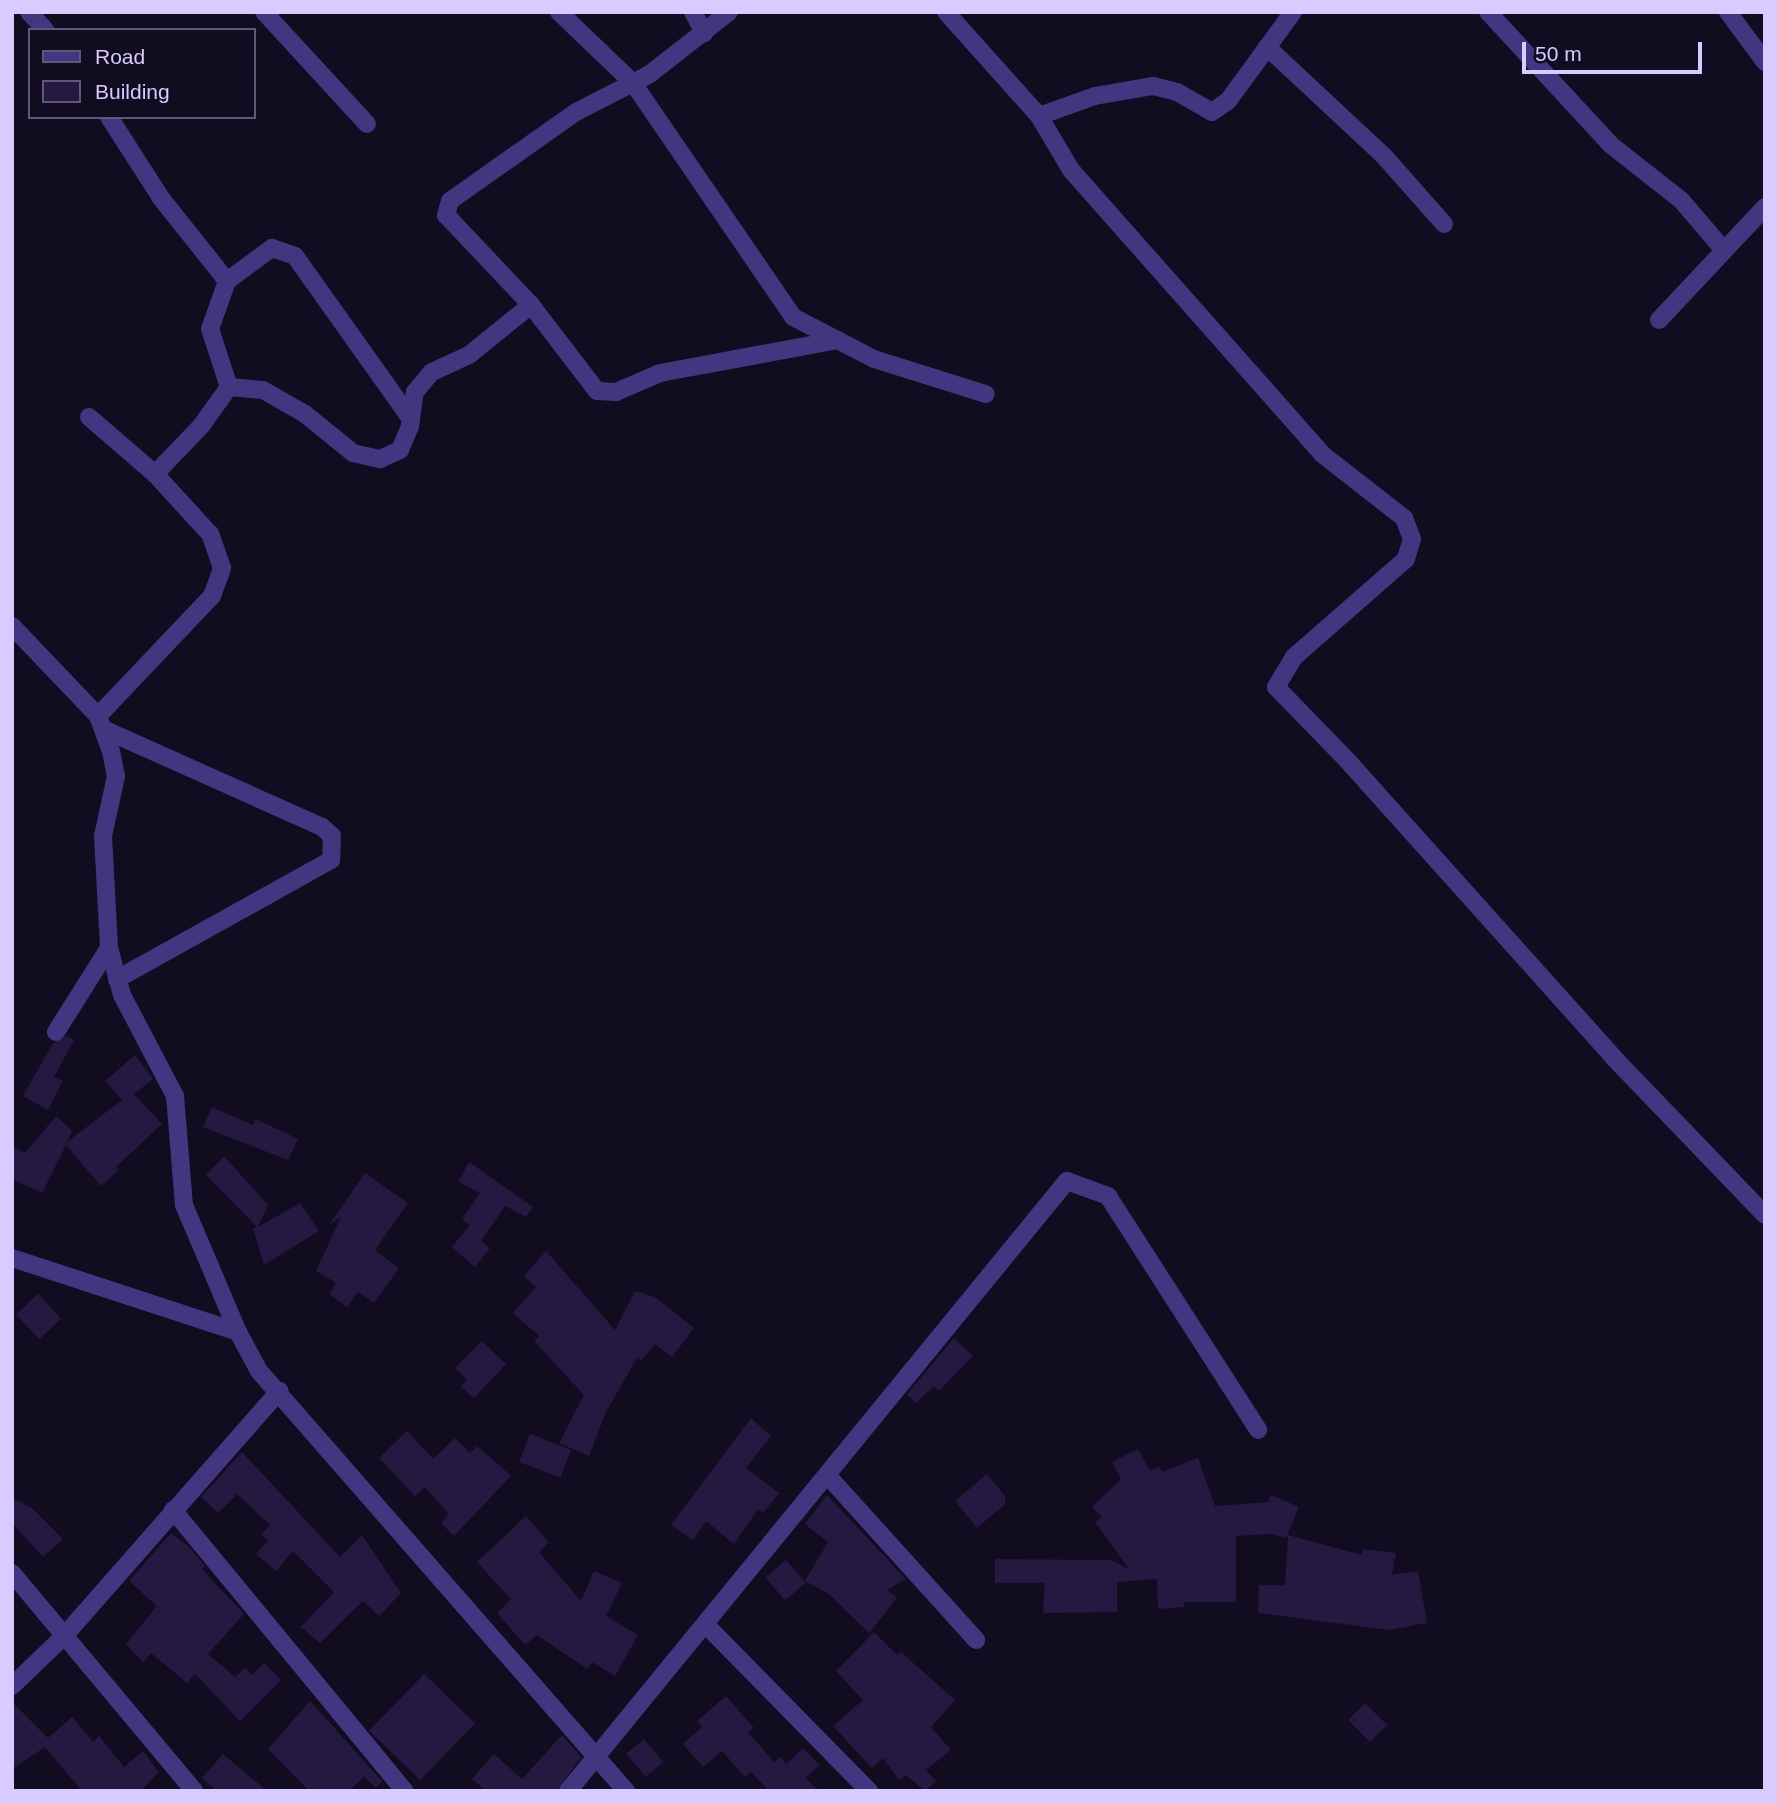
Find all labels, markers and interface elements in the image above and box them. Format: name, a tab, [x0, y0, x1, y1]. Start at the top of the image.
legend	[28, 28, 256, 119]
scale bar	[1525, 28, 1705, 72]
text: 50 m	[1535, 42, 1582, 65]
text: Road	[95, 45, 145, 68]
text: Building	[95, 80, 170, 103]

